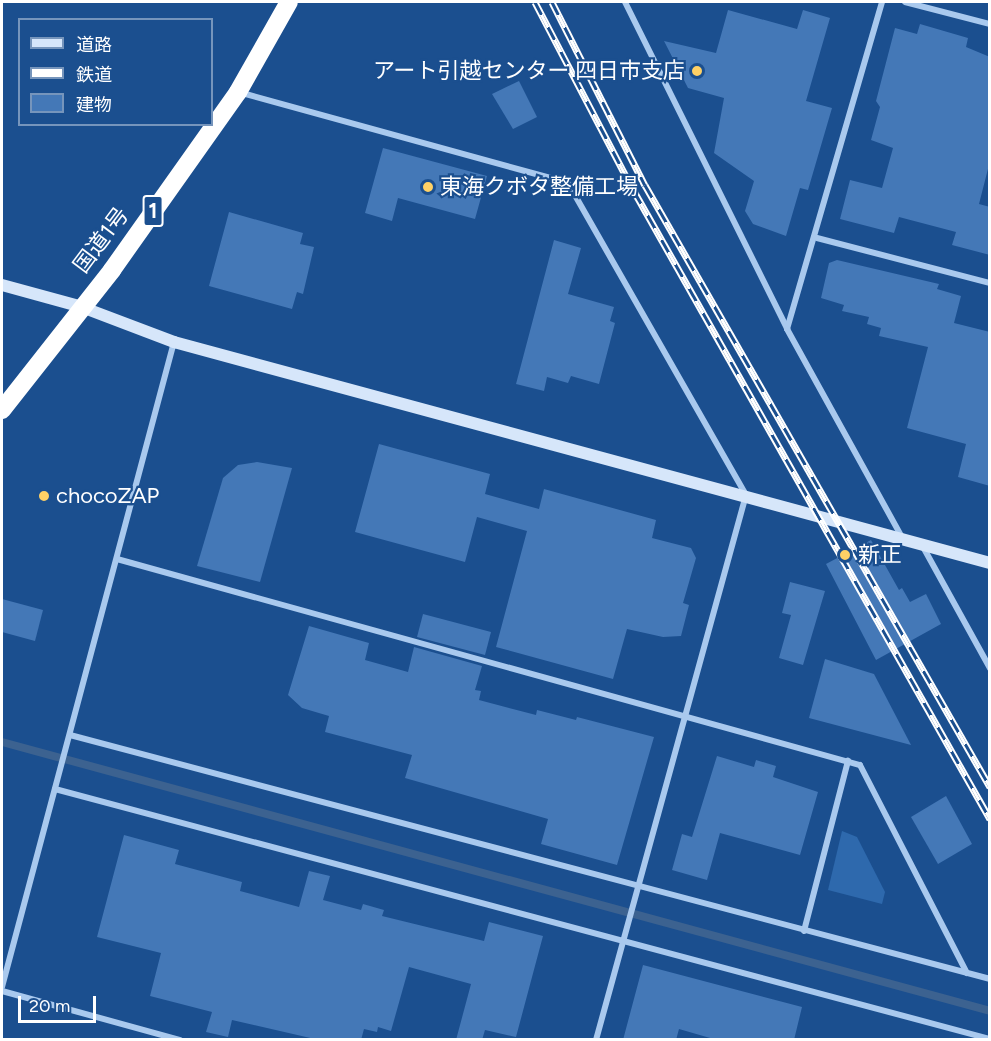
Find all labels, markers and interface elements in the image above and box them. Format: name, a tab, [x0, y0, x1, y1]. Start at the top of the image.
legend	[18, 18, 213, 126]
text: 道路	[76, 34, 112, 56]
place label: アート引越センター 四日市支店	[373, 58, 685, 84]
text: 鉄道	[76, 64, 112, 86]
marker: アート引越センター 四日市支店	[690, 64, 704, 78]
text: 建物	[76, 94, 112, 116]
place label: 東海クボタ整備工場	[440, 174, 638, 200]
marker: 東海クボタ整備工場	[421, 180, 435, 194]
road number: 1	[142, 193, 164, 229]
street label: 国道1号	[68, 202, 134, 278]
place label: chocoZAP	[56, 483, 159, 509]
marker: chocoZAP	[37, 489, 51, 503]
place label: 新正	[858, 542, 902, 568]
marker: 新正	[836, 546, 854, 564]
scale bar	[21, 984, 99, 1022]
text: 20 m	[29, 995, 70, 1017]

